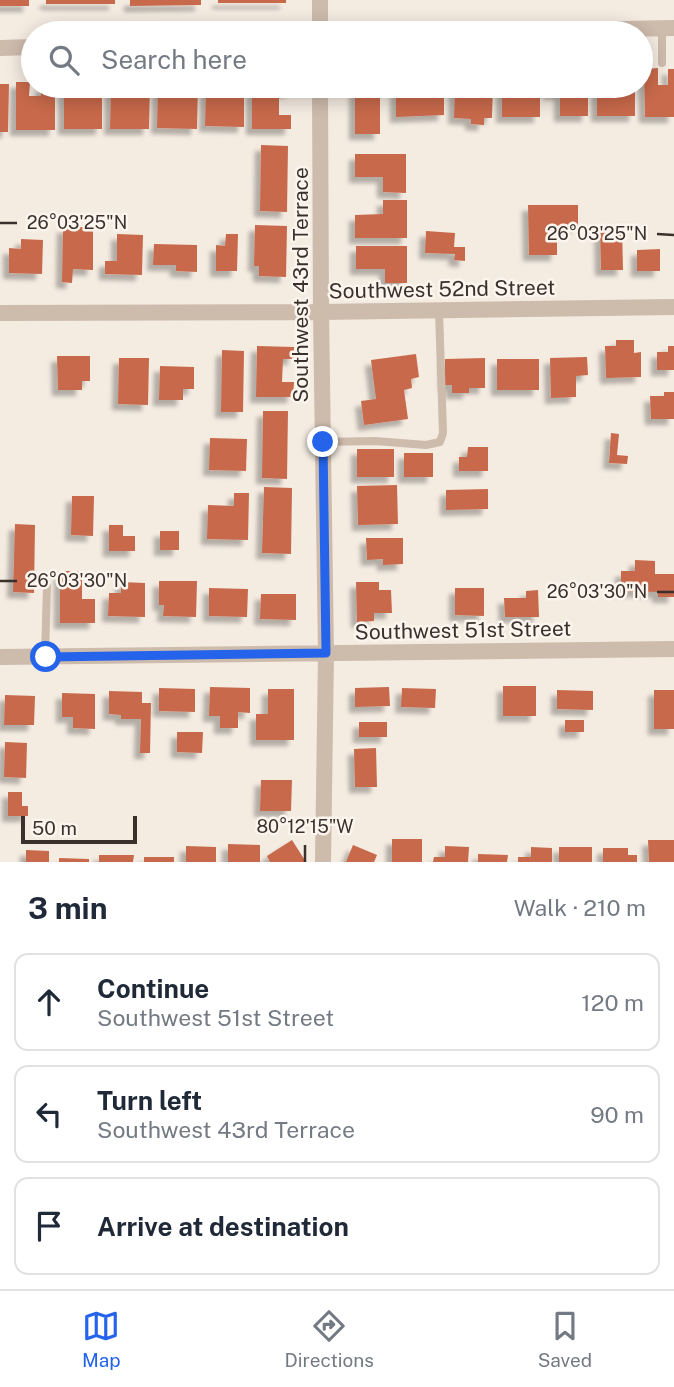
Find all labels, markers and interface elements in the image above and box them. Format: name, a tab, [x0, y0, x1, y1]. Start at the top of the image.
search box	[21, 21, 653, 98]
icon: search	[45, 41, 83, 79]
text: Search here	[101, 44, 247, 75]
street label: Southwest 43rd Terrace	[288, 167, 313, 403]
text: 26°03'25"N	[27, 212, 127, 233]
text: 26°03'25"N	[547, 223, 647, 244]
street label: Southwest 52nd Street	[328, 275, 556, 303]
route end	[307, 426, 338, 457]
text: 26°03'30"N	[27, 570, 127, 591]
text: 26°03'30"N	[547, 581, 647, 602]
street label: Southwest 51st Street	[354, 616, 572, 644]
route start	[30, 641, 61, 672]
scale bar	[21, 813, 136, 845]
text: 80°12'15"W	[256, 816, 354, 837]
text: 50 m	[32, 817, 77, 839]
text: 3 min	[28, 890, 107, 926]
text: Walk · 210 m	[514, 894, 646, 921]
text: Continue	[97, 973, 209, 1004]
icon: ahead	[30, 983, 68, 1021]
text: 120 m	[581, 989, 644, 1016]
text: Southwest 51st Street	[97, 1004, 334, 1031]
text: Turn left	[97, 1085, 202, 1116]
icon: left	[30, 1095, 68, 1133]
text: 90 m	[590, 1101, 644, 1128]
text: Southwest 43rd Terrace	[97, 1116, 355, 1143]
icon: arrive	[30, 1207, 68, 1245]
text: Arrive at destination	[97, 1211, 349, 1242]
tab: Map	[82, 1307, 121, 1371]
tab: Directions	[285, 1307, 374, 1371]
tab: Saved	[538, 1307, 592, 1371]

